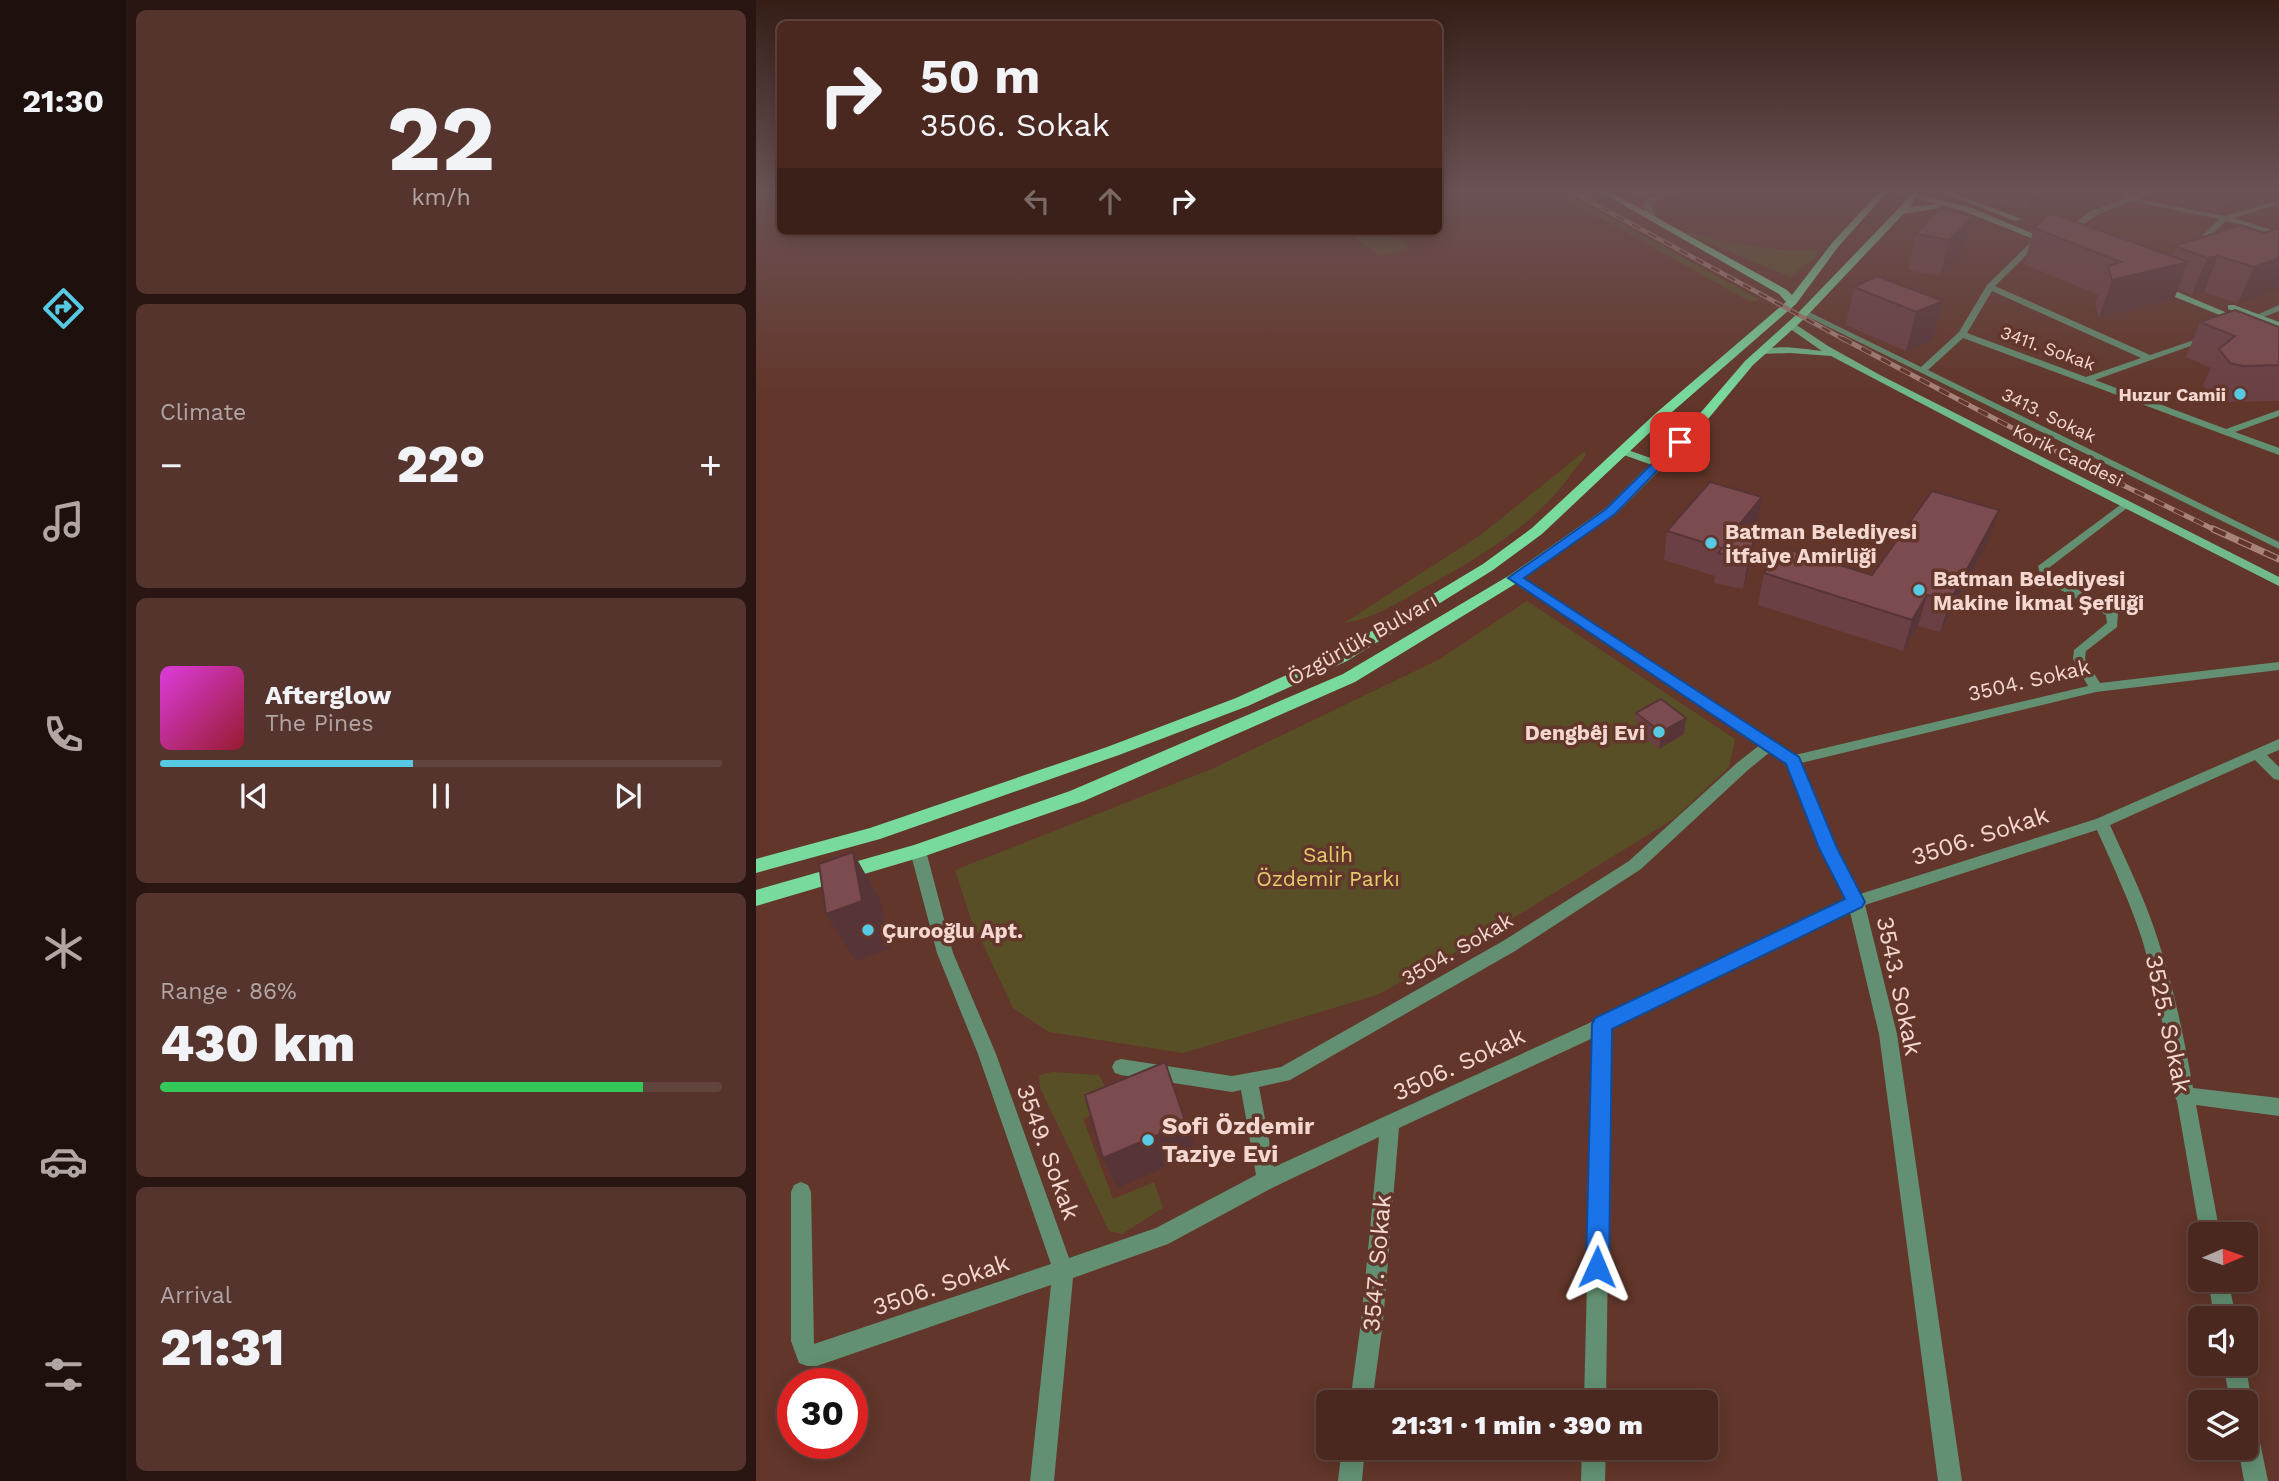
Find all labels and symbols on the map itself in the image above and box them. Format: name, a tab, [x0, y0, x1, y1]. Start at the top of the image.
street label: 3411. Sokak	[1998, 321, 2098, 375]
street label: 3413. Sokak	[1998, 383, 2100, 447]
place label: Huzur Camii	[2118, 384, 2226, 405]
marker: Huzur Camii	[2232, 386, 2248, 402]
pin	[1650, 412, 1710, 472]
street label: Korik Caddesi	[2010, 419, 2126, 491]
place label: Batman Belediyesi İtfaiye Amirliği	[1725, 519, 1917, 568]
marker: Batman Belediyesi İtfaiye Amirliği	[1703, 535, 1719, 551]
place label: Batman Belediyesi Makine İkmal Şefliği	[1933, 566, 2144, 615]
marker: Batman Belediyesi Makine İkmal Şefliği	[1911, 582, 1927, 598]
street label: Özgürlük Bulvarı	[1283, 588, 1441, 690]
street label: 3504. Sokak	[1966, 654, 2093, 706]
place label: Dengbêj Evi	[1525, 720, 1645, 745]
marker: Dengbêj Evi	[1651, 724, 1667, 740]
street label: 3506. Sokak	[1908, 801, 2052, 871]
park label: Salih Özdemir Parkı	[1256, 842, 1400, 891]
street label: 3504. Sokak	[1397, 907, 1517, 991]
street label: 3543. Sokak	[1871, 914, 1927, 1059]
place label: Çurooğlu Apt.	[882, 918, 1023, 943]
marker: Çurooğlu Apt.	[860, 922, 876, 938]
street label: 3525. Sokak	[2140, 952, 2196, 1096]
street label: 3506. Sokak	[1389, 1021, 1530, 1107]
street label: 3549. Sokak	[1011, 1080, 1086, 1224]
place label: Sofi Özdemir Taziye Evi	[1162, 1112, 1315, 1168]
marker: Sofi Özdemir Taziye Evi	[1140, 1132, 1156, 1148]
street label: 3547. Sokak	[1357, 1193, 1397, 1333]
north arrow	[2188, 1222, 2258, 1292]
position arrow	[1560, 1230, 1634, 1304]
street label: 3506. Sokak	[869, 1248, 1013, 1321]
speed limit sign: 30	[777, 1368, 868, 1459]

